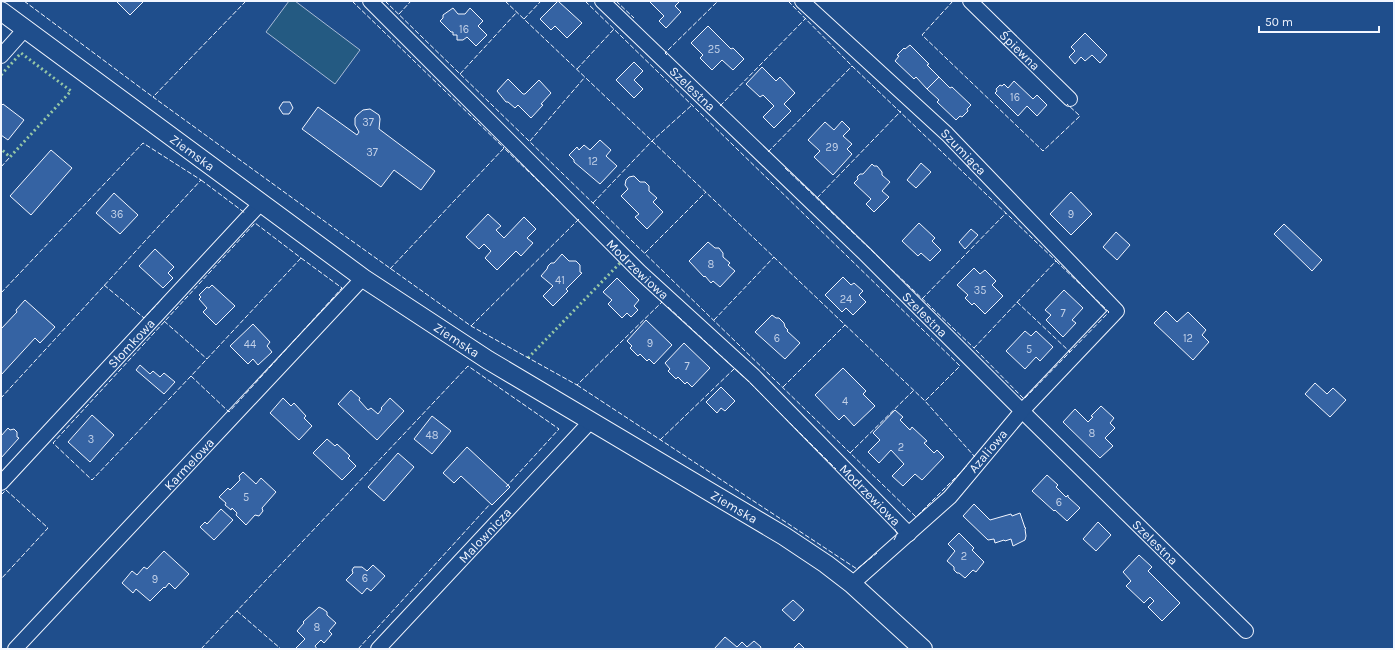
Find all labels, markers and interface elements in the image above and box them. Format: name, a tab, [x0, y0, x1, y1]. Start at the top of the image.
scale bar	[1259, 8, 1379, 34]
text: 50 m	[1265, 15, 1293, 29]
house number: 16	[459, 23, 469, 36]
street label: Śpiewna	[997, 26, 1043, 73]
house number: 25	[708, 43, 720, 56]
street label: Szelestna	[667, 63, 719, 114]
house number: 16	[1010, 91, 1020, 104]
house number: 37	[362, 116, 374, 129]
street label: Szumiąca	[938, 125, 990, 178]
street label: Ziemska	[167, 131, 218, 174]
house number: 29	[826, 141, 838, 154]
house number: 37	[366, 146, 378, 159]
house number: 12	[588, 155, 598, 168]
house number: 36	[111, 208, 123, 221]
house number: 9	[1068, 208, 1074, 221]
street label: Modrzewiowa	[604, 236, 672, 302]
house number: 8	[708, 258, 715, 271]
house number: 41	[555, 274, 565, 287]
house number: 35	[974, 284, 986, 297]
street label: Szelestna	[899, 288, 951, 340]
house number: 24	[840, 293, 852, 306]
house number: 7	[1060, 307, 1066, 320]
street label: Słomkowa	[104, 315, 157, 371]
street label: Ziemska	[431, 319, 483, 360]
house number: 6	[774, 332, 780, 345]
house number: 12	[1183, 332, 1193, 345]
house number: 9	[647, 337, 653, 350]
house number: 44	[244, 338, 256, 351]
house number: 5	[1026, 343, 1032, 356]
house number: 7	[684, 360, 690, 373]
house number: 4	[842, 395, 848, 408]
street label: Azaliowa	[966, 426, 1010, 476]
house number: 8	[1089, 427, 1096, 440]
house number: 48	[426, 429, 439, 442]
house number: 3	[88, 433, 94, 446]
street label: Karmelowa	[161, 435, 217, 493]
house number: 2	[898, 441, 904, 454]
street label: Modrzewiowa	[837, 461, 904, 529]
street label: Ziemska	[708, 487, 761, 526]
house number: 5	[243, 491, 249, 504]
house number: 6	[1056, 496, 1062, 509]
street label: Malownicza	[455, 504, 514, 566]
street label: Szelestna	[1130, 516, 1181, 568]
house number: 2	[961, 550, 967, 563]
house number: 6	[362, 572, 368, 585]
house number: 9	[152, 573, 158, 586]
house number: 8	[314, 621, 321, 634]

